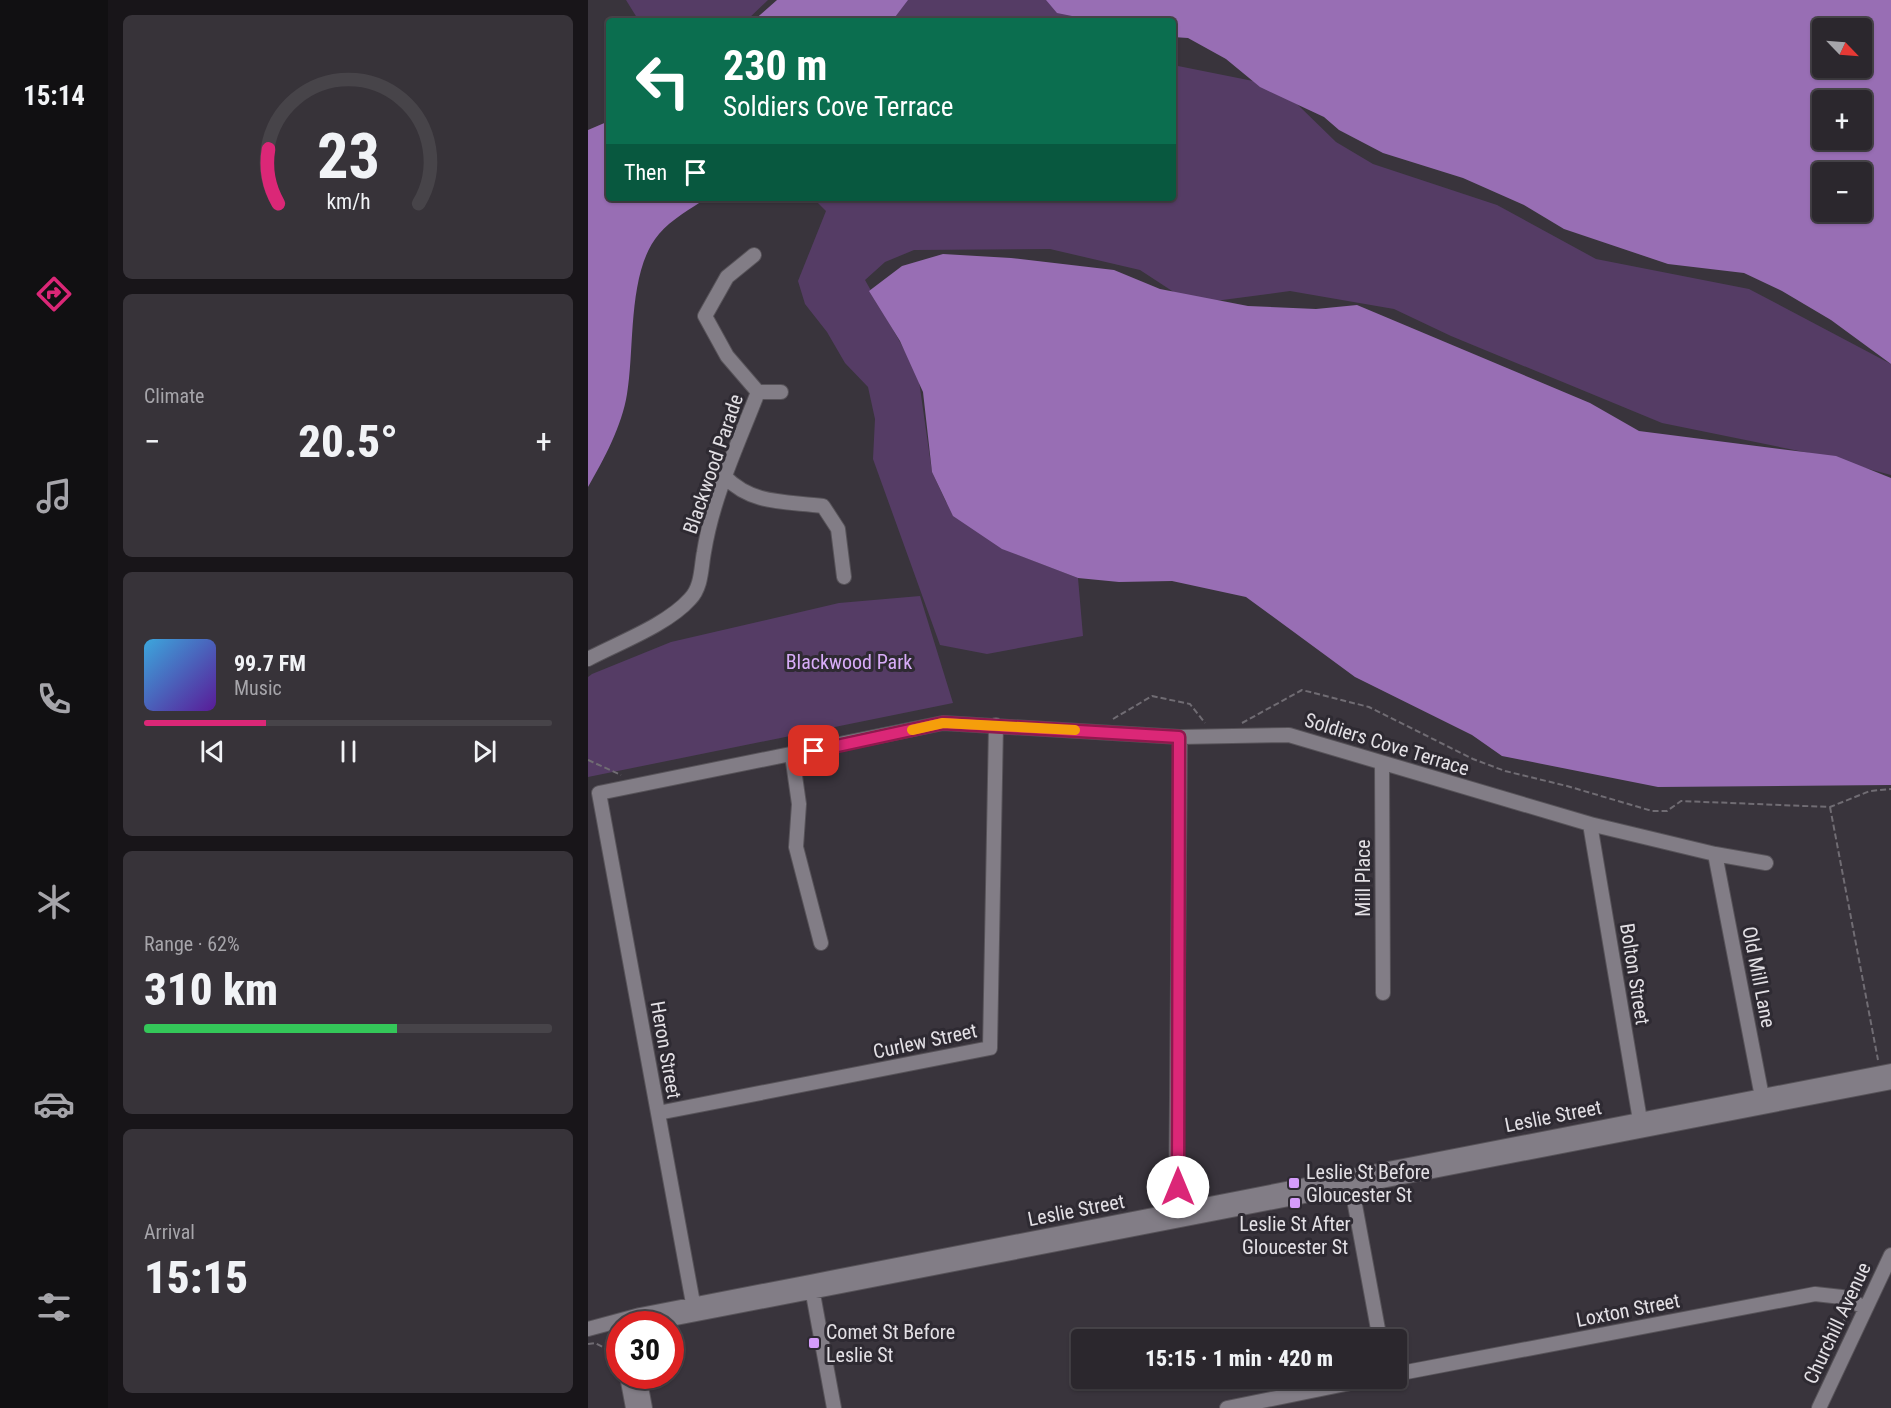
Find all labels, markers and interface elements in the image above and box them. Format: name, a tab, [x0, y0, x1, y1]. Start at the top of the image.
north arrow	[1812, 18, 1872, 78]
map controls	[1812, 18, 1872, 222]
text: 230 m	[723, 41, 828, 90]
icon: left	[624, 42, 702, 120]
text: 15:14	[23, 80, 85, 112]
button: +	[1812, 90, 1872, 150]
text: Soldiers Cove Terrace	[723, 91, 954, 123]
text: 23	[316, 120, 380, 193]
icon: arrive	[679, 156, 712, 189]
text: Then	[624, 160, 667, 185]
button: −	[1812, 162, 1872, 222]
text: km/h	[326, 189, 370, 214]
icon: directions	[33, 273, 75, 315]
text: Climate	[144, 384, 204, 408]
street label: Blackwood Parade	[678, 391, 748, 537]
text: 20.5°	[298, 415, 398, 468]
text: −	[144, 422, 161, 461]
text: +	[536, 422, 552, 461]
icon: music	[33, 475, 75, 517]
park label: Blackwood Park	[786, 650, 912, 674]
text: 99.7 FM	[234, 651, 306, 676]
text: Music	[234, 676, 282, 700]
icon: phone	[33, 678, 75, 720]
street label: Soldiers Cove Terrace	[1302, 708, 1472, 780]
pin	[788, 725, 839, 776]
icon: arrive	[797, 734, 830, 767]
icon: previous	[196, 735, 229, 768]
icon: pause	[332, 735, 365, 768]
icon: next	[468, 735, 501, 768]
street label: Mill Place	[1351, 839, 1375, 917]
icon: climate	[33, 881, 75, 923]
street label: Bolton Street	[1615, 922, 1655, 1027]
street label: Old Mill Lane	[1737, 924, 1781, 1030]
text: Range · 62%	[144, 932, 240, 956]
text: 310 km	[144, 963, 278, 1016]
street label: Heron Street	[646, 999, 686, 1101]
street label: Curlew Street	[871, 1018, 979, 1064]
icon: car	[33, 1083, 75, 1125]
street label: Leslie Street	[1503, 1095, 1603, 1137]
position arrow	[1146, 1155, 1210, 1219]
place label: Leslie St Before Gloucester St	[1306, 1160, 1430, 1207]
marker: Leslie St Before Gloucester St	[1287, 1176, 1301, 1190]
street label: Leslie Street	[1026, 1189, 1126, 1231]
marker: Leslie St After Gloucester St	[1288, 1196, 1302, 1210]
place label: Leslie St After Gloucester St	[1239, 1212, 1351, 1259]
text: Arrival	[144, 1220, 195, 1244]
text: 15:15	[144, 1251, 248, 1304]
street label: Churchill Avenue	[1798, 1258, 1876, 1388]
icon: filters	[33, 1286, 75, 1328]
street label: Loxton Street	[1574, 1288, 1682, 1332]
speed limit sign: 30	[606, 1311, 684, 1389]
place label: Comet St Before Leslie St	[826, 1320, 955, 1367]
marker: Comet St Before Leslie St	[807, 1336, 821, 1350]
text: 15:15 · 1 min · 420 m	[1145, 1346, 1333, 1371]

